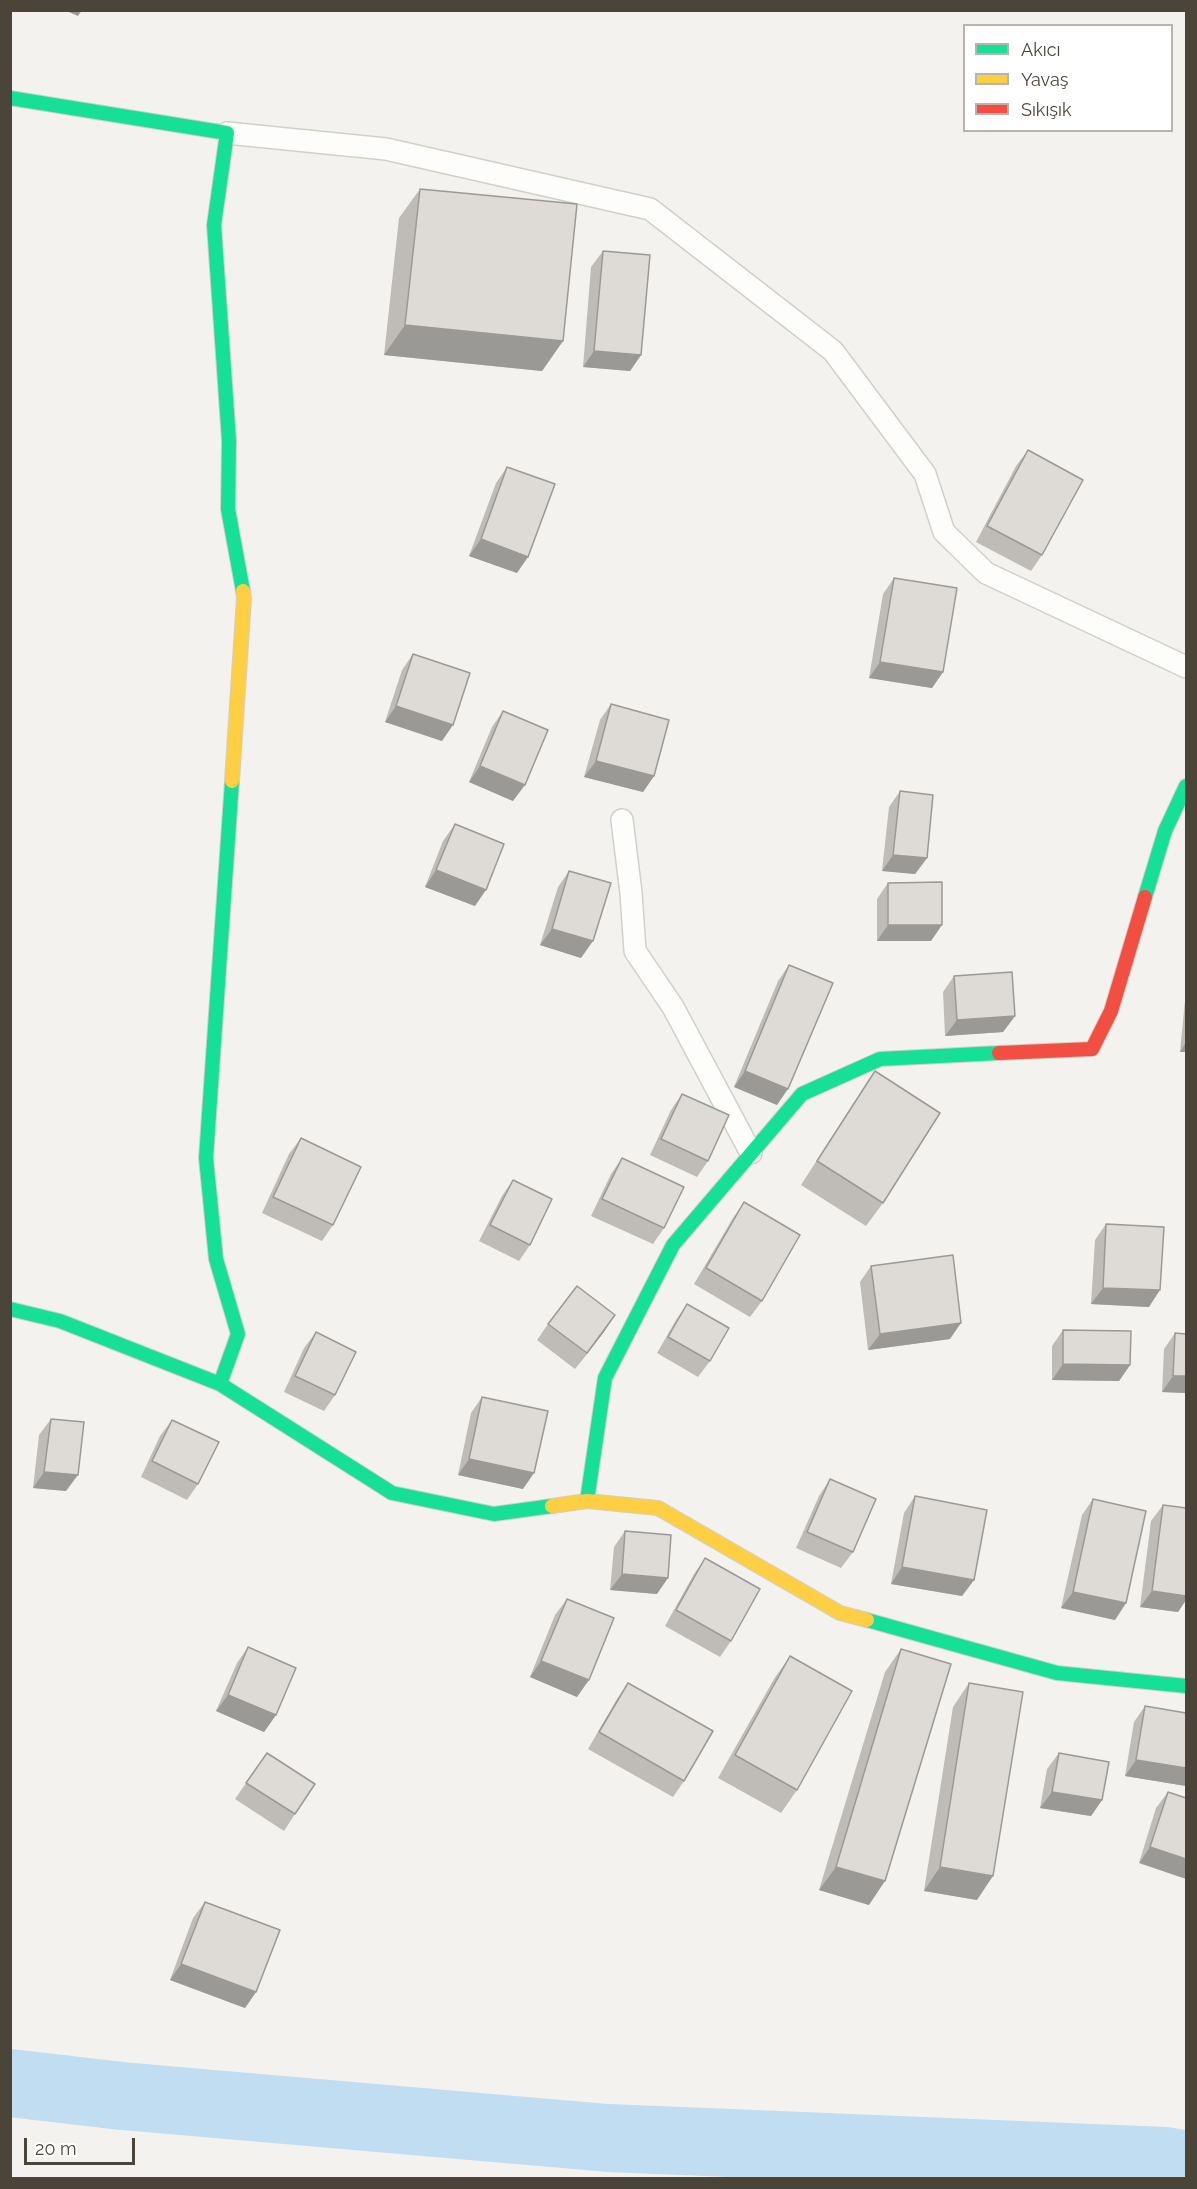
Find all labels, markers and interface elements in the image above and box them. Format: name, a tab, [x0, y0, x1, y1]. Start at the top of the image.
legend	[963, 24, 1173, 132]
text: Akıcı	[1021, 39, 1060, 60]
text: Yavaş	[1021, 69, 1068, 90]
text: Sıkışık	[1021, 99, 1071, 120]
scale bar	[27, 2126, 138, 2164]
text: 20 m	[35, 2138, 77, 2159]

